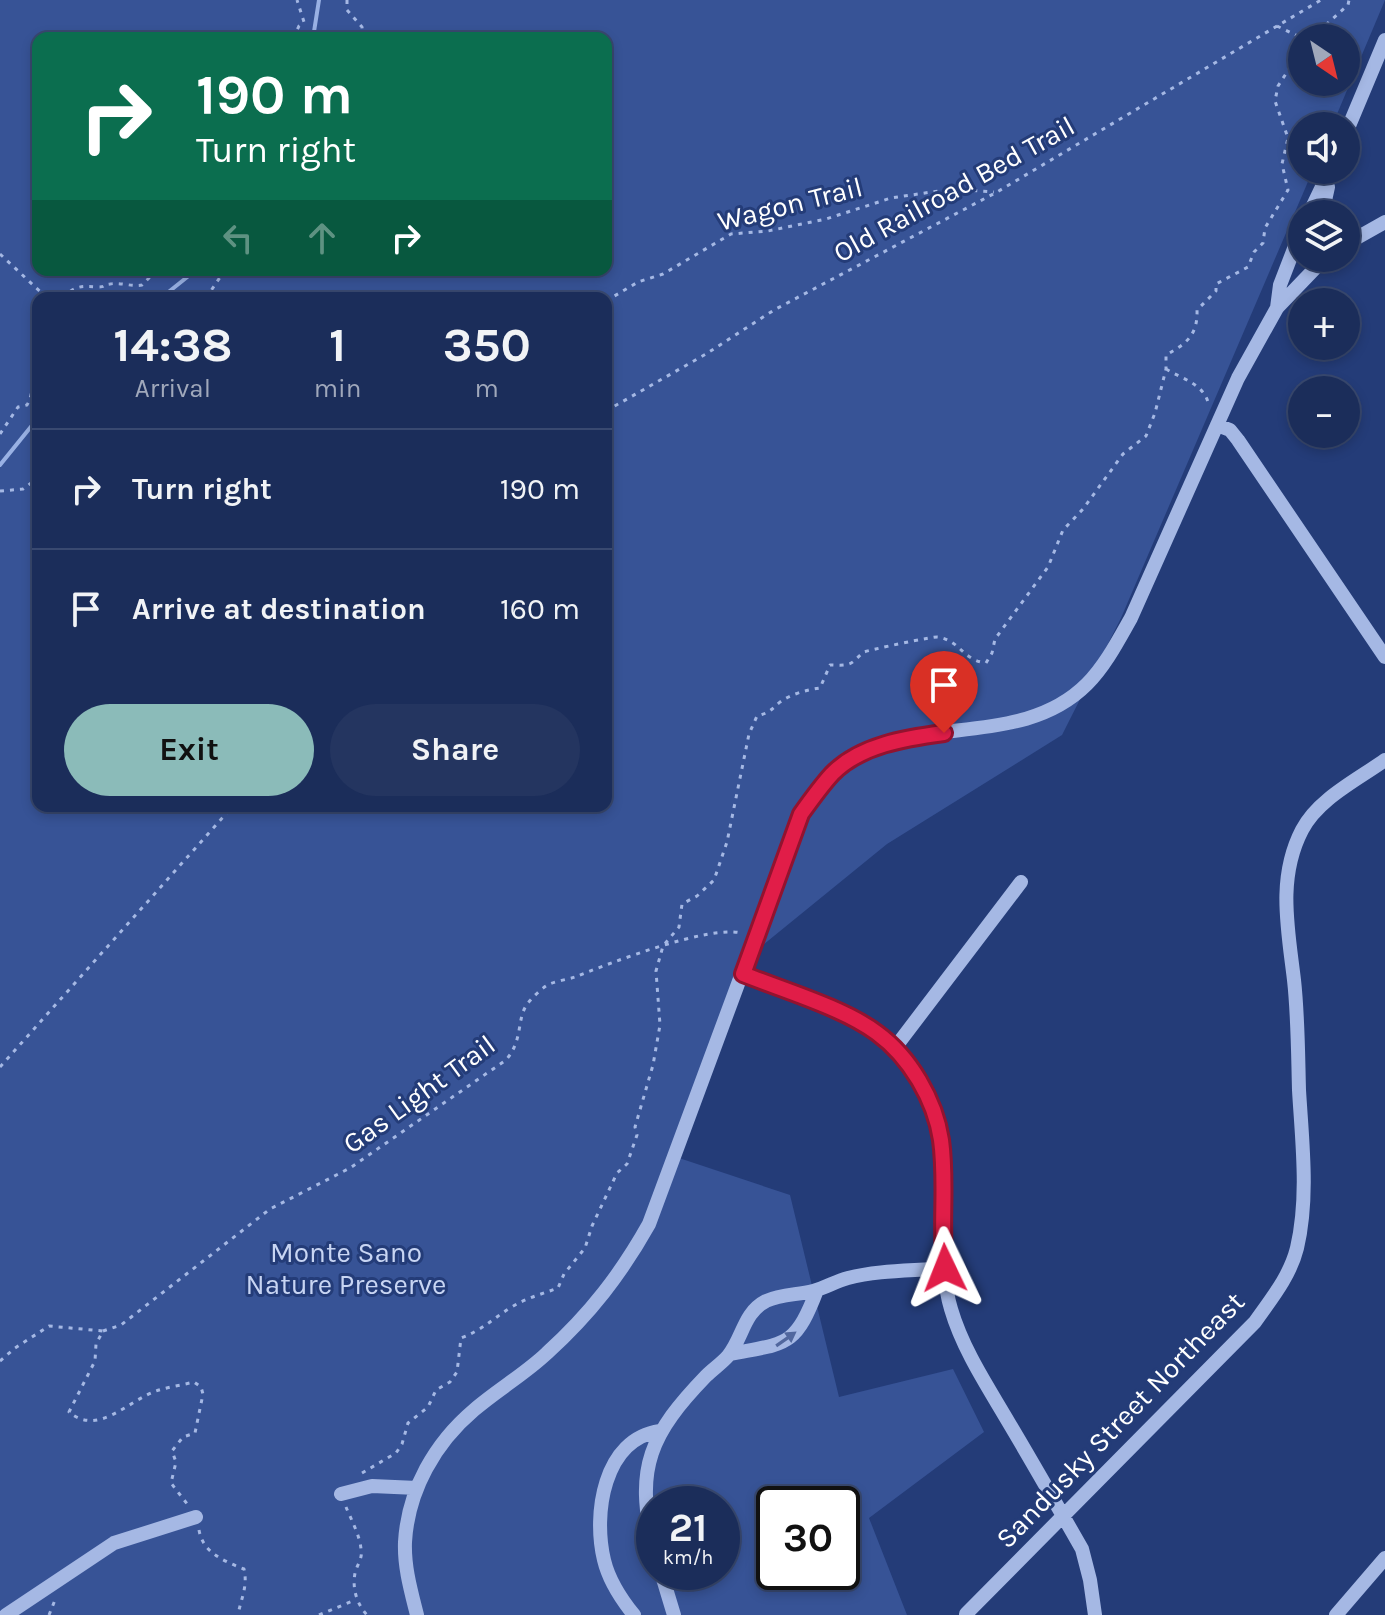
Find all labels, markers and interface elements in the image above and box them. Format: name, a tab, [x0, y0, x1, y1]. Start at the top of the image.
north arrow	[1288, 24, 1360, 96]
map controls	[1288, 24, 1360, 448]
text: 190 m	[196, 62, 353, 127]
icon: right	[64, 64, 168, 168]
street label: Old Railroad Bed Trail	[828, 109, 1080, 269]
button: sound	[1288, 112, 1360, 184]
text: Turn right	[196, 129, 356, 171]
street label: Wagon Trail	[714, 170, 866, 238]
button: layers	[1288, 200, 1360, 272]
icon: left	[216, 216, 260, 260]
icon: ahead	[300, 216, 344, 260]
icon: right	[384, 216, 428, 260]
button: +	[1288, 288, 1360, 360]
text: 14:38	[113, 317, 233, 373]
text: 1	[329, 317, 346, 373]
text: 350	[443, 317, 531, 373]
text: Arrival	[135, 373, 211, 404]
text: min	[314, 373, 362, 404]
text: m	[475, 373, 499, 404]
button: −	[1288, 376, 1360, 448]
icon: right	[64, 467, 108, 511]
text: Turn right	[132, 471, 272, 507]
text: 190 m	[500, 471, 580, 507]
icon: arrive	[64, 587, 108, 631]
text: Arrive at destination	[132, 591, 426, 627]
text: 160 m	[500, 591, 580, 627]
pin	[910, 651, 978, 733]
icon: arrive	[922, 663, 966, 707]
button: Exit	[64, 704, 314, 796]
button: Share	[330, 704, 580, 796]
street label: Gas Light Trail	[337, 1028, 501, 1160]
position arrow	[903, 1226, 987, 1310]
park label: Monte Sano Nature Preserve	[246, 1236, 446, 1301]
street label: Sandusky Street Northeast	[989, 1285, 1251, 1555]
one-way arrow	[776, 1331, 797, 1346]
speed limit sign: 30	[756, 1486, 860, 1590]
text: 21	[669, 1504, 707, 1551]
text: km/h	[663, 1546, 713, 1569]

